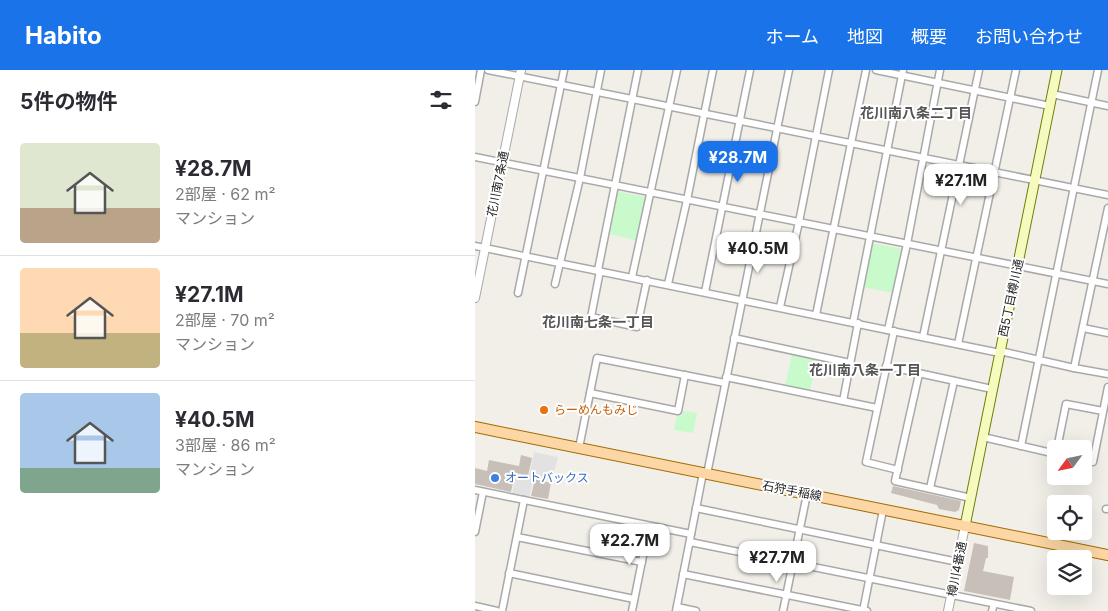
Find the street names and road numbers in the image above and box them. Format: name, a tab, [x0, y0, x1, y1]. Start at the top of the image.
street label: 花川南7条通	[484, 150, 511, 218]
street label: 西5丁目樽川通	[995, 258, 1026, 338]
street label: 石狩手稲線	[761, 477, 823, 504]
street label: 樽川4番通	[944, 540, 969, 598]

